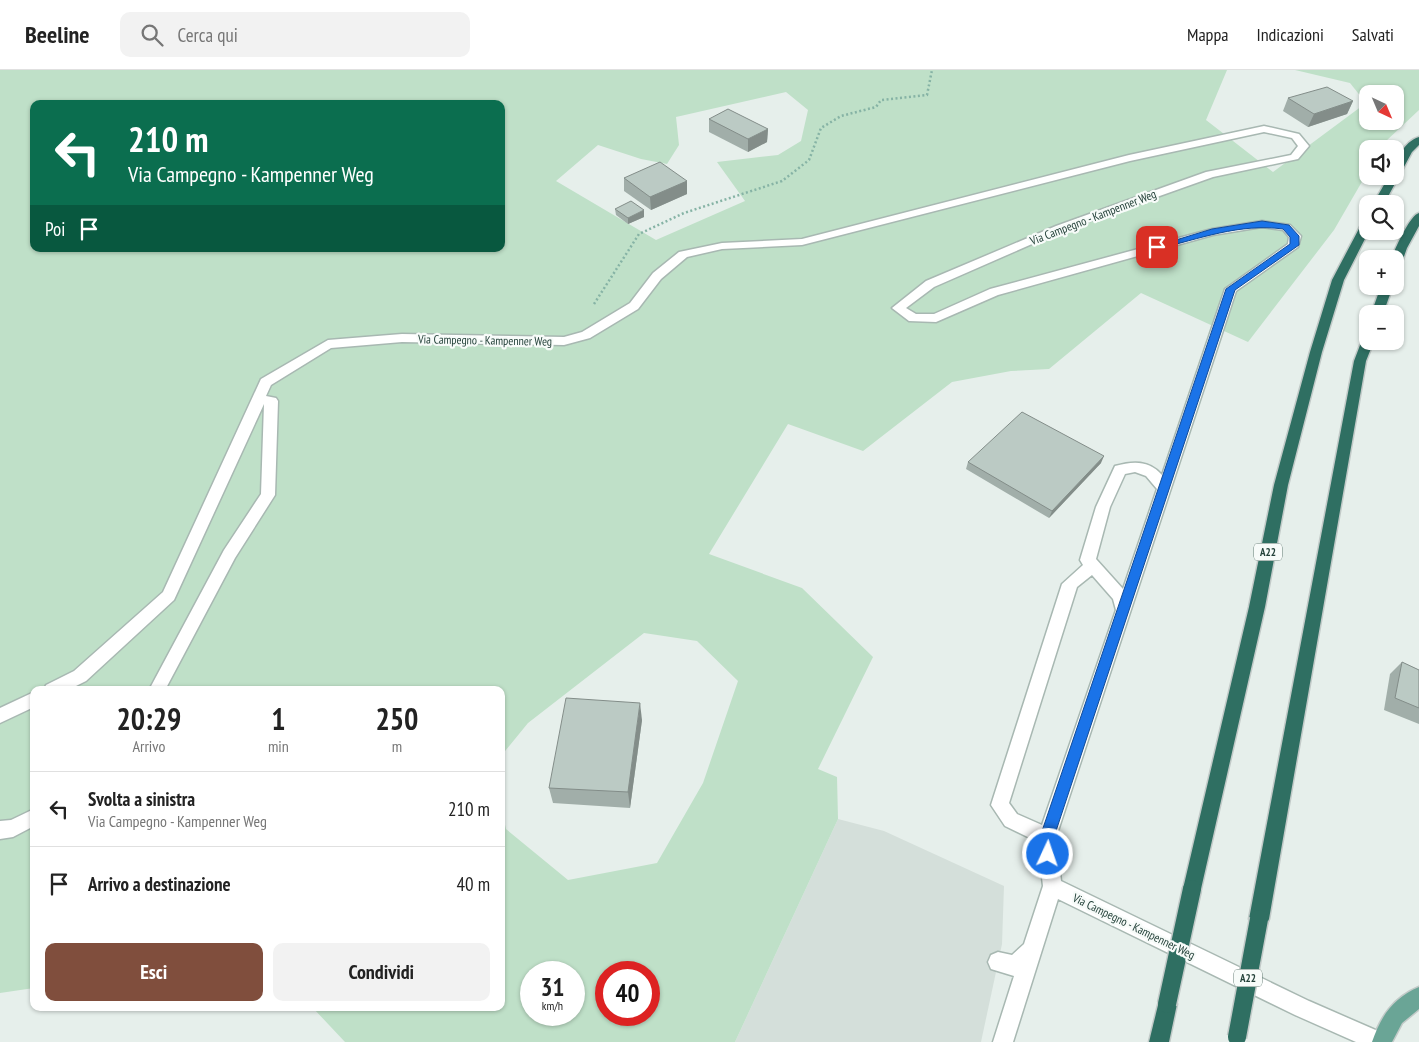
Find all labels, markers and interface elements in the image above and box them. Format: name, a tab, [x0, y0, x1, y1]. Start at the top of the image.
search box	[120, 12, 470, 57]
text: Beeline	[25, 19, 90, 50]
icon: search	[138, 21, 166, 49]
text: Cerca qui	[178, 23, 238, 47]
text: Mappa	[1187, 23, 1228, 46]
text: Indicazioni	[1256, 23, 1324, 46]
text: Salvati	[1352, 23, 1394, 46]
north arrow	[1359, 85, 1404, 130]
map controls	[1359, 85, 1404, 350]
text: 210 m	[128, 116, 209, 162]
icon: left	[45, 120, 110, 185]
button: sound	[1359, 140, 1404, 185]
text: Via Campegno - Kampenner Weg	[128, 160, 374, 188]
street label: Via Campegno - Kampenner Weg	[1027, 186, 1158, 248]
button: search	[1359, 195, 1404, 240]
icon: arrive	[75, 215, 103, 243]
text: Poi	[45, 217, 65, 241]
pin	[1136, 226, 1178, 268]
icon: arrive	[1143, 233, 1171, 261]
button: +	[1359, 250, 1404, 295]
button: −	[1359, 305, 1404, 350]
street label: Via Campegno - Kampenner Weg	[417, 331, 552, 349]
road number: A22	[1254, 544, 1282, 561]
text: 20:29	[117, 699, 181, 738]
text: 1	[271, 699, 286, 738]
text: 250	[375, 699, 418, 738]
text: Arrivo	[133, 736, 165, 756]
text: min	[268, 736, 289, 756]
text: m	[392, 736, 402, 756]
text: Svolta a sinistra	[88, 787, 195, 811]
icon: left	[45, 795, 73, 823]
text: 210 m	[448, 797, 490, 821]
text: Via Campegno - Kampenner Weg	[88, 811, 267, 831]
position arrow	[1021, 827, 1073, 879]
icon: arrive	[45, 870, 73, 898]
text: Arrivo a destinazione	[88, 872, 231, 896]
text: 40 m	[457, 872, 490, 896]
street label: Via Campegno - Kampenner Weg	[1070, 889, 1198, 962]
button: Esci	[45, 943, 263, 1001]
button: Condividi	[273, 943, 490, 1001]
speed limit sign: 40	[595, 961, 660, 1026]
road number: A22	[1234, 970, 1262, 986]
text: 31	[541, 971, 564, 1003]
text: km/h	[542, 998, 563, 1013]

